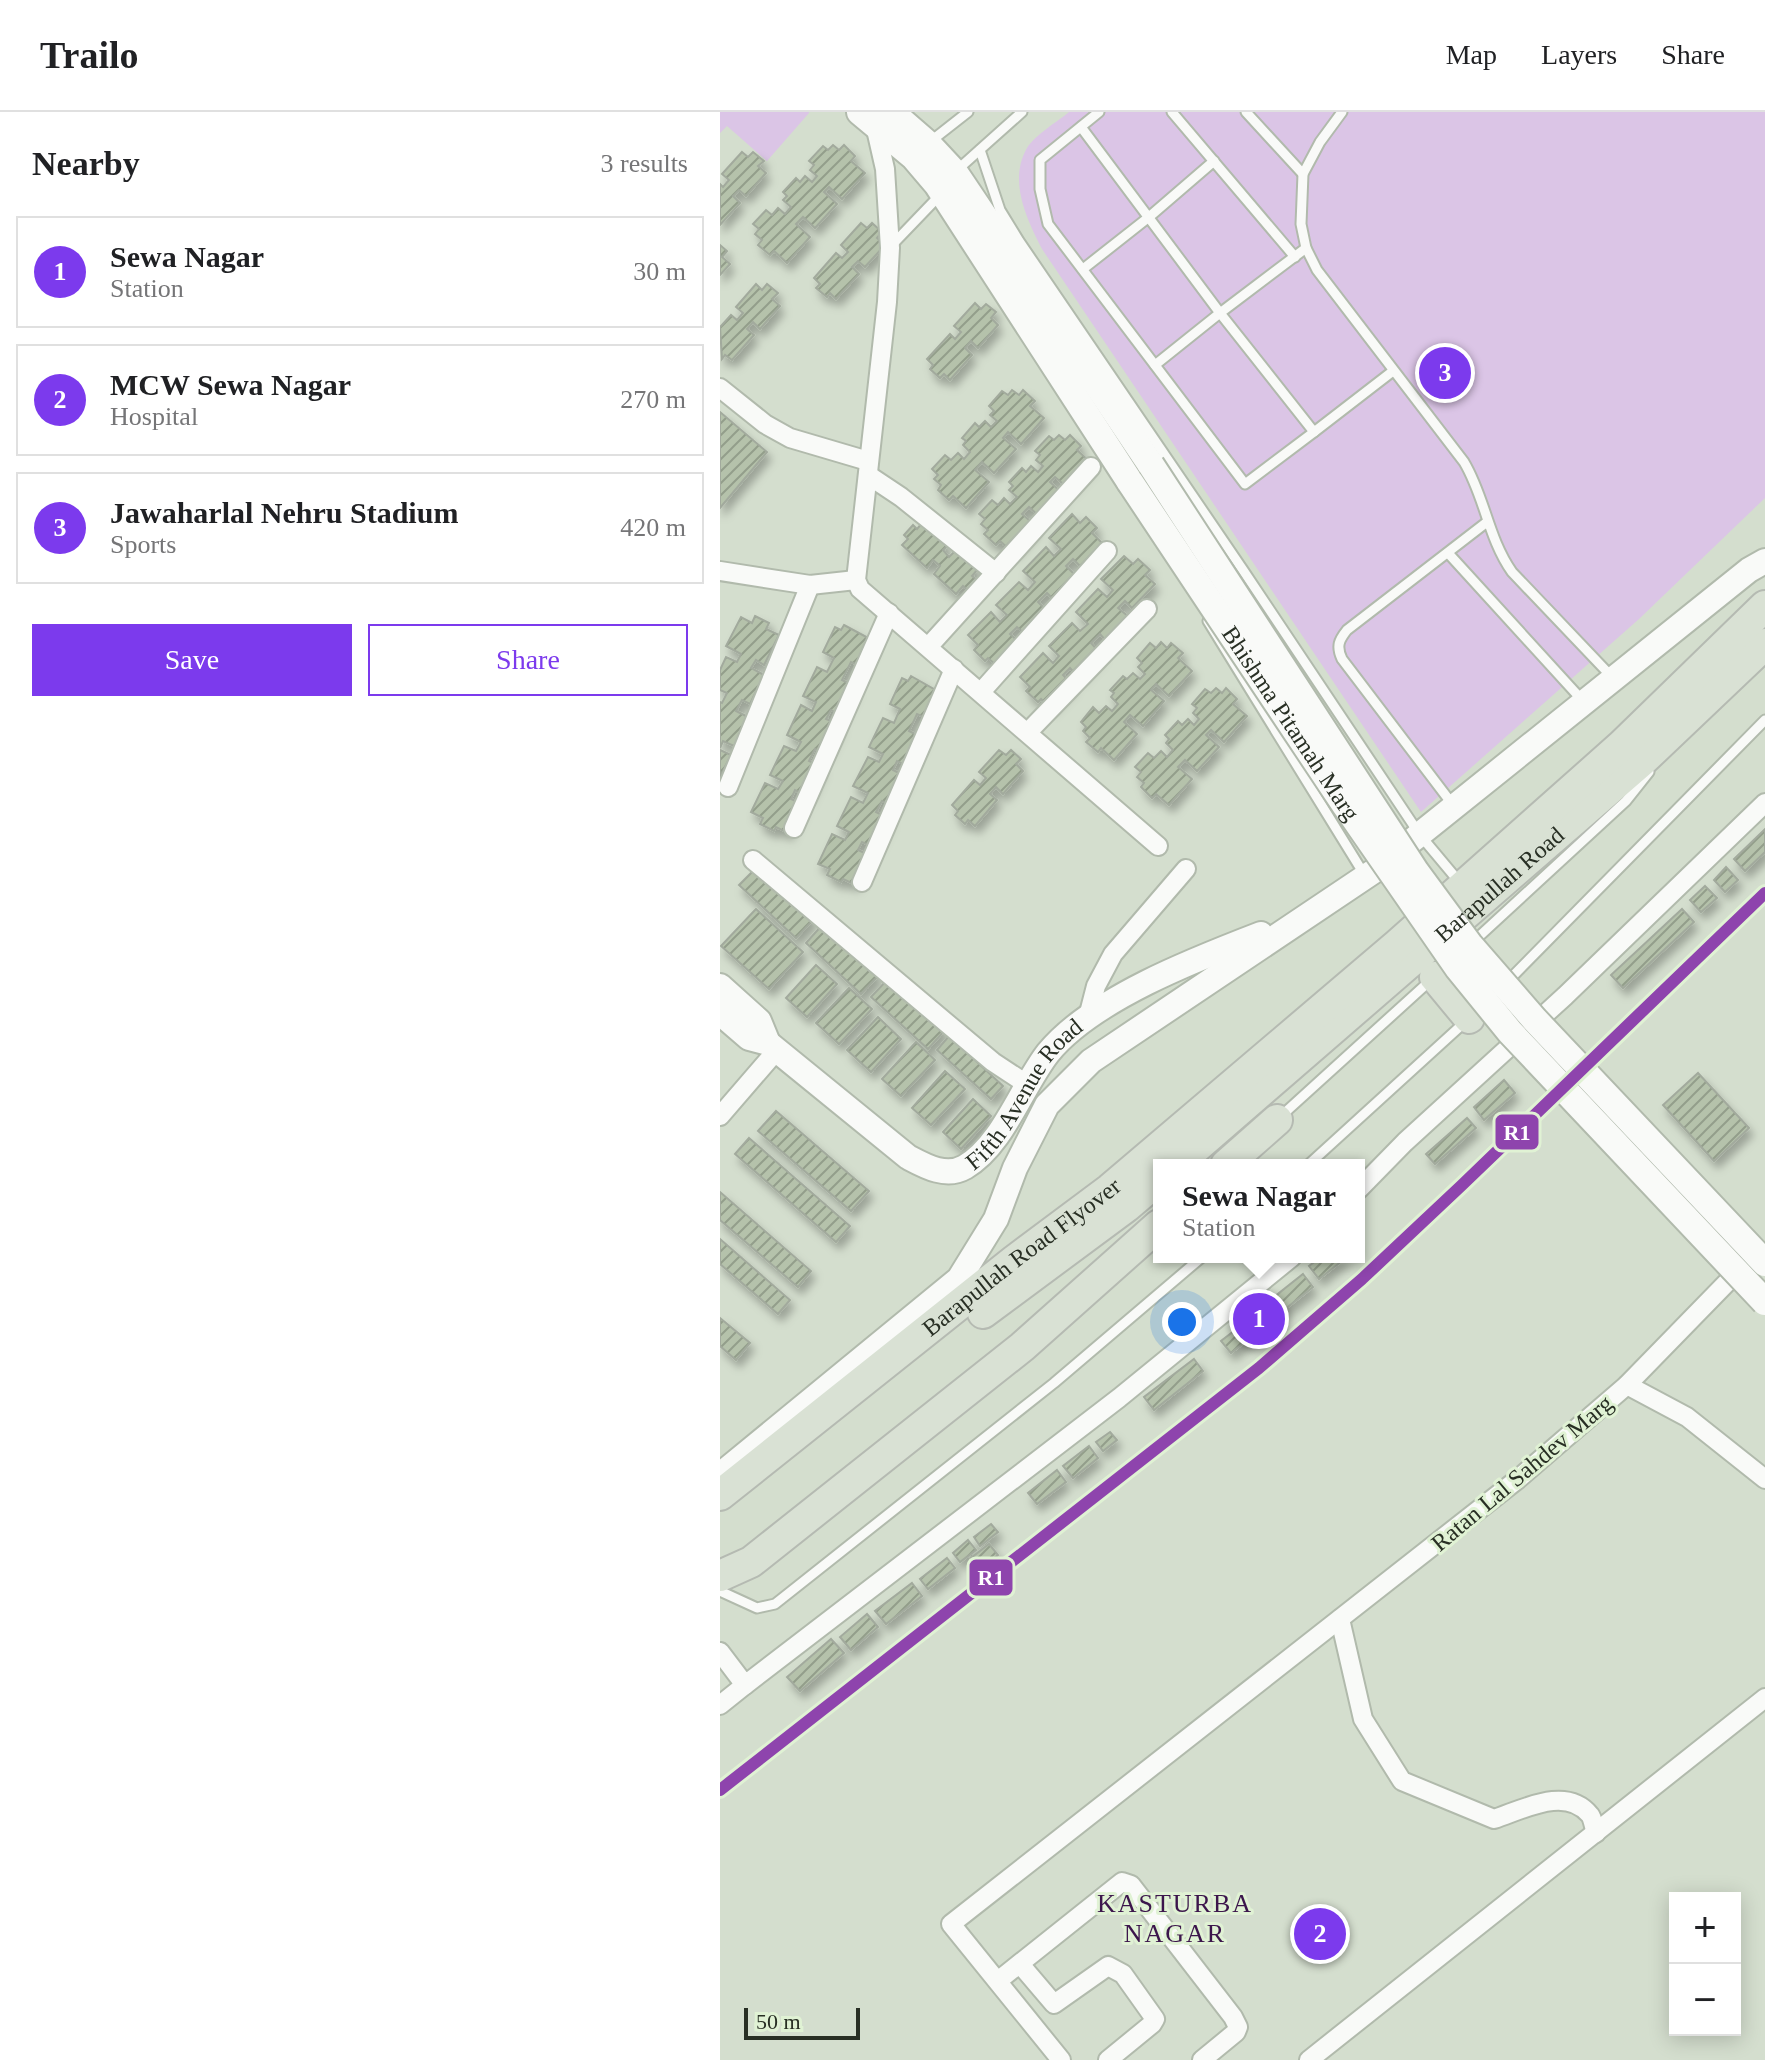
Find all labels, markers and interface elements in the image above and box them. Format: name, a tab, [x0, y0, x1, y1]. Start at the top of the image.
text: Trailo	[40, 34, 139, 76]
text: Map	[1446, 39, 1497, 70]
text: Layers	[1541, 39, 1617, 70]
text: Share	[1661, 39, 1725, 70]
text: Nearby	[32, 145, 140, 182]
text: 3 results	[601, 149, 688, 178]
text: Sewa Nagar	[110, 240, 264, 273]
text: 1	[54, 257, 67, 286]
text: 30 m	[633, 257, 686, 286]
text: Station	[110, 274, 184, 303]
pin: 3	[1419, 343, 1471, 403]
text: MCW Sewa Nagar	[110, 368, 351, 401]
text: 2	[54, 385, 67, 414]
text: 270 m	[620, 385, 686, 414]
text: Hospital	[110, 402, 198, 431]
text: Jawaharlal Nehru Stadium	[110, 496, 458, 529]
text: 3	[54, 513, 67, 542]
text: 420 m	[620, 513, 686, 542]
text: Sports	[110, 530, 176, 559]
street label: Bhishma Pitamah Marg	[1217, 621, 1365, 825]
button: Save	[32, 624, 352, 696]
button: Share	[368, 624, 688, 696]
street label: Barapullah Road	[1430, 822, 1569, 948]
street label: Fifth Avenue Road	[961, 1013, 1087, 1175]
line badge: R1	[1494, 1113, 1540, 1151]
text: R1	[1504, 1120, 1530, 1145]
popup	[1153, 1159, 1365, 1263]
street label: Barapullah Road Flyover	[917, 1173, 1126, 1342]
text: Sewa Nagar	[1182, 1179, 1336, 1212]
text: Station	[1182, 1213, 1256, 1242]
pin: 1	[1233, 1289, 1285, 1349]
your location	[1162, 1302, 1202, 1342]
street label: Ratan Lal Sahdev Marg	[1426, 1390, 1618, 1556]
line badge: R1	[968, 1558, 1014, 1597]
text: R1	[978, 1565, 1004, 1590]
district label: KASTURBA NAGAR	[1097, 1889, 1253, 1948]
map controls	[1669, 1892, 1741, 2036]
button: +	[1669, 1892, 1741, 1964]
pin: 2	[1294, 1904, 1346, 1964]
button: −	[1669, 1964, 1741, 2036]
scale bar	[744, 2004, 860, 2040]
text: 50 m	[756, 2009, 801, 2034]

